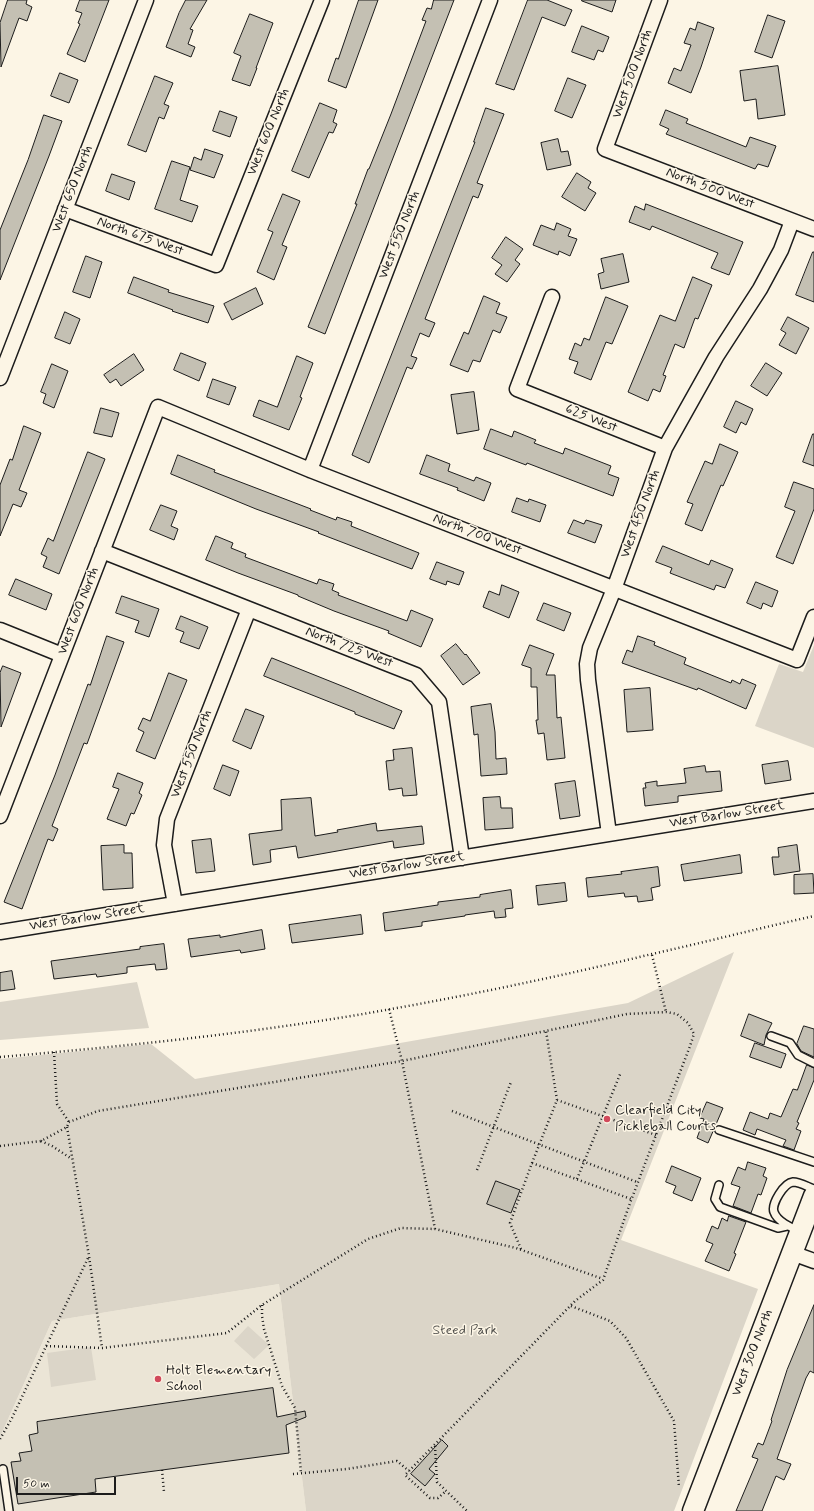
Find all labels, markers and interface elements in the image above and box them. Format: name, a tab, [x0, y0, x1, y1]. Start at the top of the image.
street label: West 500 North	[609, 27, 657, 121]
street label: West 600 North	[244, 86, 294, 178]
street label: West 650 North	[49, 143, 97, 235]
street label: North 500 West	[663, 164, 757, 214]
street label: West 550 North	[375, 189, 425, 281]
street label: North 675 West	[94, 214, 186, 260]
street label: 625 West	[562, 401, 620, 437]
street label: West 450 North	[617, 468, 665, 560]
street label: North 700 West	[430, 510, 524, 560]
street label: West 600 North	[55, 565, 103, 657]
street label: North 725 West	[303, 624, 395, 672]
street label: West 550 North	[167, 708, 217, 800]
street label: West Barlow Street	[668, 798, 786, 832]
street label: West Barlow Street	[348, 849, 466, 883]
street label: West Barlow Street	[28, 901, 146, 935]
place label: Clearfield City Pickleball Courts	[615, 1103, 716, 1136]
marker: Clearfield City Pickleball Courts	[602, 1114, 612, 1124]
street label: West 300 North	[729, 1307, 777, 1399]
park label: Steed Park	[432, 1323, 498, 1339]
place label: Holt Elementary School	[166, 1363, 271, 1396]
marker: Holt Elementary School	[153, 1374, 163, 1384]
scale bar	[18, 1469, 118, 1495]
text: 50 m	[23, 1476, 50, 1492]

